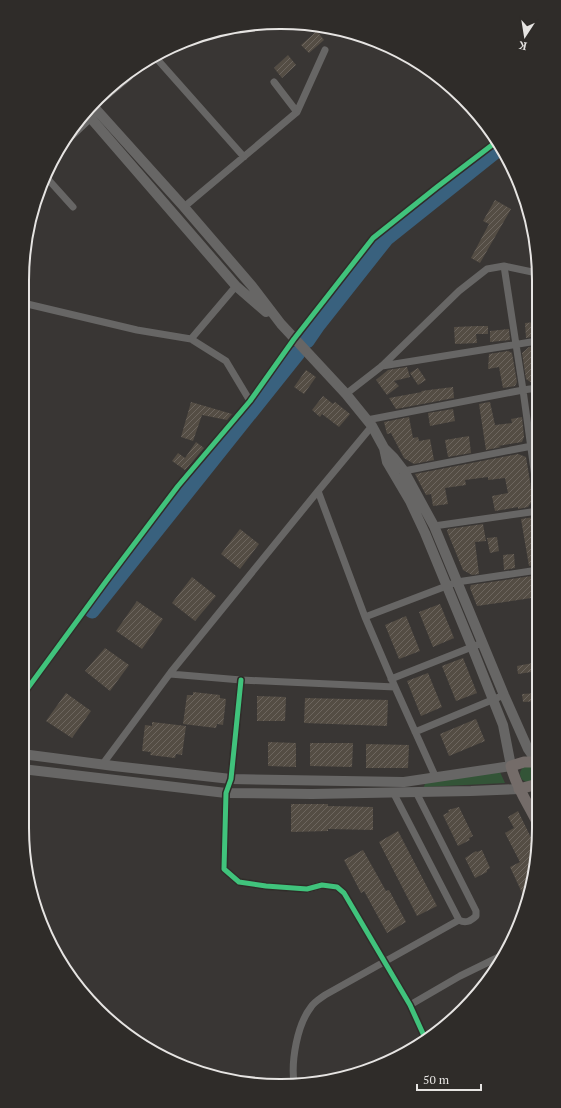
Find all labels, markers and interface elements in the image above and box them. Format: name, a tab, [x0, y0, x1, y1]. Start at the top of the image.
north arrow	[505, 16, 545, 56]
text: K	[517, 38, 528, 53]
scale bar	[417, 1066, 481, 1092]
text: 50 m	[423, 1072, 450, 1087]

